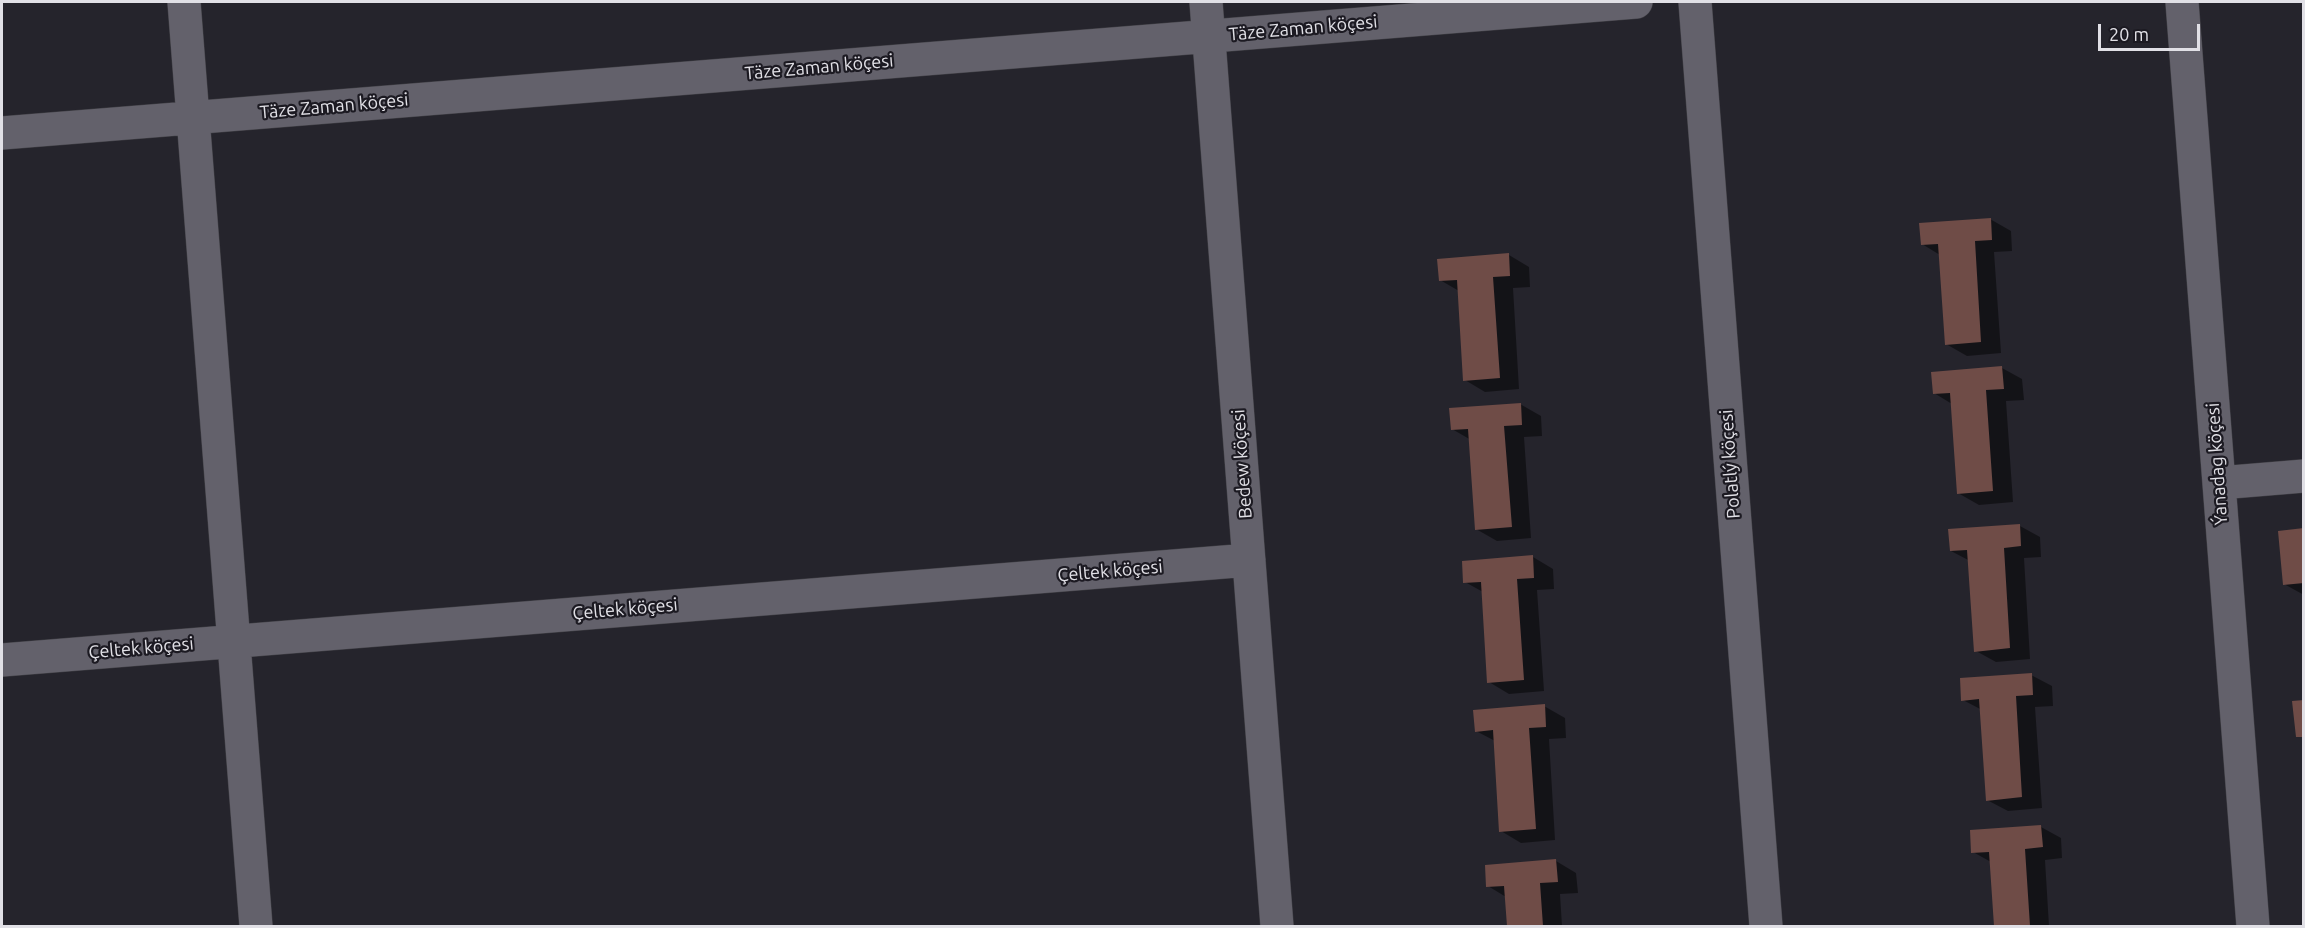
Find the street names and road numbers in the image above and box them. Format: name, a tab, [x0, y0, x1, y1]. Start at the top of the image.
street label: Täze Zaman köçesi	[1228, 11, 1378, 45]
street label: Täze Zaman köçesi	[744, 50, 894, 84]
street label: Täze Zaman köçesi	[259, 89, 409, 123]
street label: Ýanadag köçesi	[2202, 402, 2232, 526]
street label: Bedew köçesi	[1227, 409, 1257, 519]
street label: Polatlý köçesi	[1715, 409, 1745, 519]
street label: Çeltek köçesi	[1056, 556, 1164, 586]
street label: Çeltek köçesi	[571, 594, 679, 624]
street label: Çeltek köçesi	[87, 633, 195, 663]

